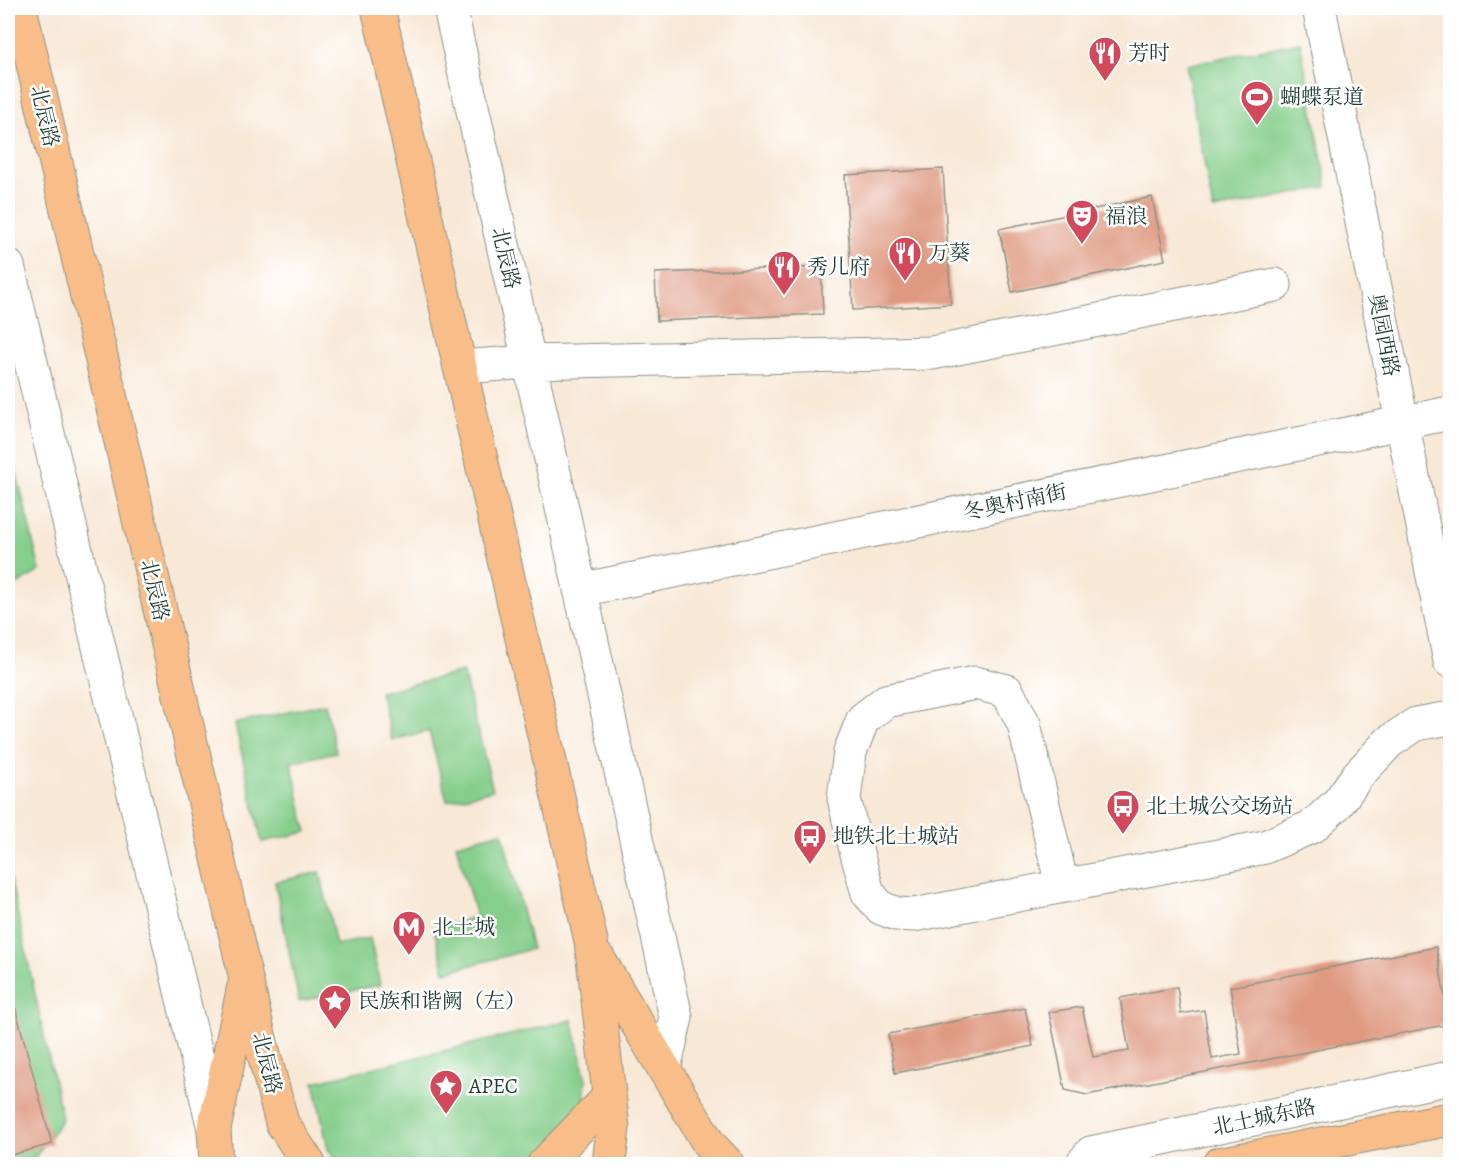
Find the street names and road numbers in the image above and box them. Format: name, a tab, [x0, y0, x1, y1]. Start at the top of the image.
street label: 北辰路	[24, 82, 66, 150]
street label: 北辰路	[485, 224, 527, 292]
street label: 奥园西路	[1362, 291, 1406, 379]
street label: 冬奥村南街	[961, 477, 1069, 527]
street label: 北辰路	[134, 556, 176, 624]
street label: 北辰路	[246, 1029, 288, 1097]
street label: 北土城东路	[1210, 1092, 1318, 1142]

